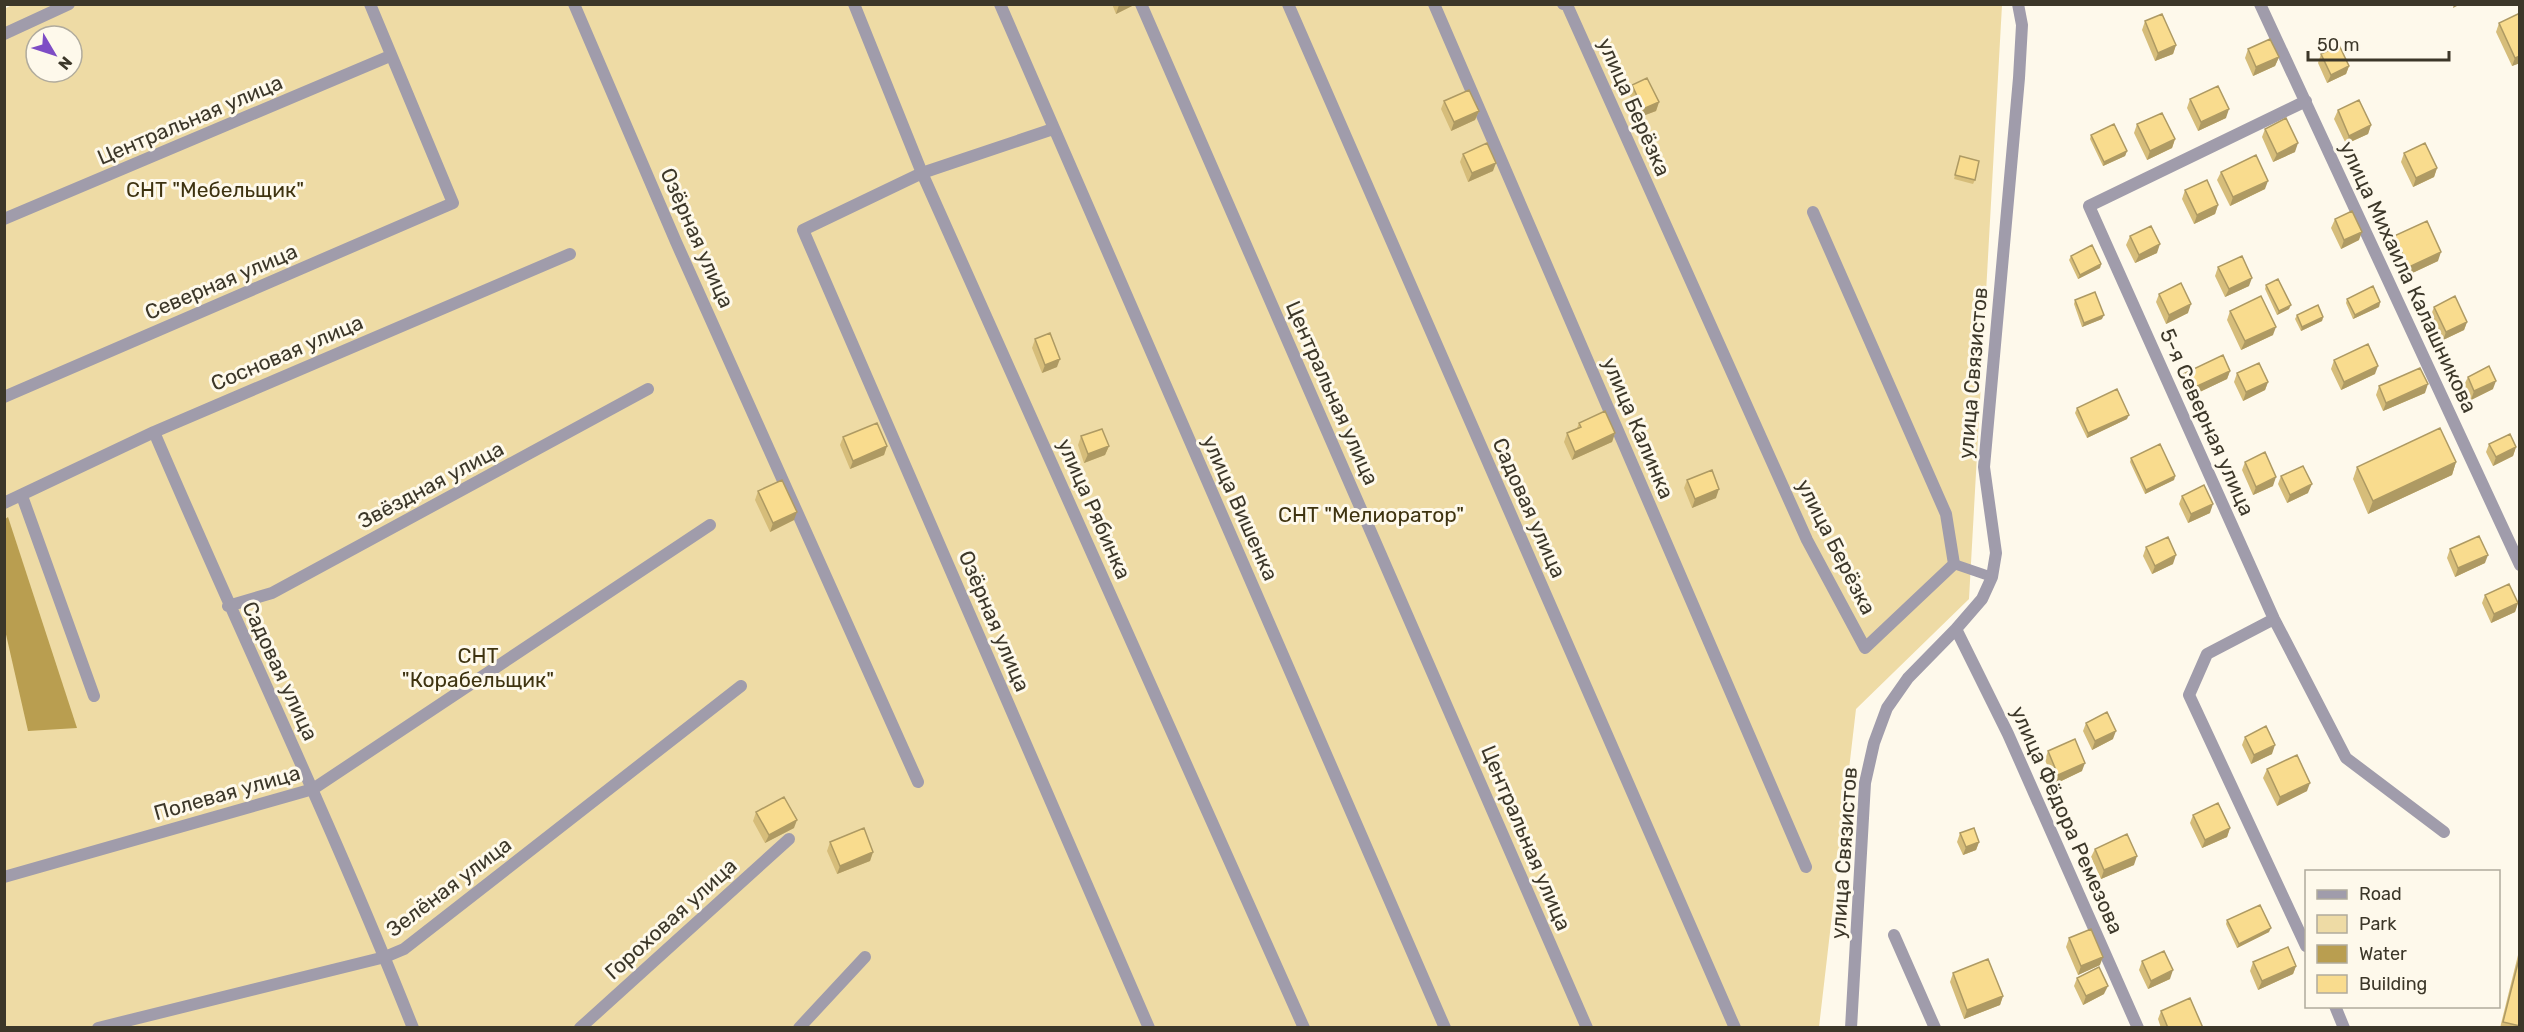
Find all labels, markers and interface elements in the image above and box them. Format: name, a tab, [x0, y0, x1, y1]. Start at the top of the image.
north arrow	[24, 24, 84, 84]
scale bar	[2308, 24, 2449, 62]
street label: улица Берёзка	[1593, 34, 1676, 180]
text: 50 m	[2317, 34, 2360, 56]
text: N	[54, 53, 76, 74]
street label: Центральная улица	[93, 69, 286, 170]
street label: улица Михаила Калашникова	[2334, 137, 2482, 417]
street label: Озёрная улица	[655, 164, 740, 312]
park label: СНТ "Мебельщик"	[126, 177, 304, 202]
street label: Северная улица	[141, 238, 301, 325]
street label: улица Связистов	[1953, 286, 1992, 460]
street label: Центральная улица	[1281, 297, 1384, 489]
street label: Сосновая улица	[207, 309, 367, 396]
street label: 5-я Северная улица	[2155, 324, 2260, 519]
street label: улица Калинка	[1597, 353, 1680, 502]
street label: улица Вишенка	[1197, 431, 1284, 584]
street label: Садовая улица	[1487, 434, 1572, 582]
street label: улица Рябинка	[1052, 435, 1137, 583]
street label: Звёздная улица	[354, 436, 508, 533]
street label: улица Берёзка	[1792, 475, 1881, 619]
park label: СНТ "Мелиоратор"	[1278, 502, 1464, 527]
street label: Озёрная улица	[954, 547, 1035, 695]
street label: Садовая улица	[237, 597, 324, 744]
park label: СНТ "Корабельщик"	[402, 643, 554, 692]
street label: улица Фёдора Ремезова	[2006, 702, 2129, 938]
street label: Центральная улица	[1476, 741, 1577, 934]
street label: Полевая улица	[151, 760, 303, 825]
street label: улица Связистов	[1825, 766, 1862, 940]
street label: Зелёная улица	[381, 831, 516, 942]
street label: Гороховая улица	[600, 853, 742, 984]
legend	[2305, 870, 2500, 1008]
text: Road	[2359, 883, 2402, 905]
text: Park	[2359, 913, 2397, 935]
text: Water	[2359, 943, 2407, 965]
text: Building	[2359, 973, 2427, 995]

